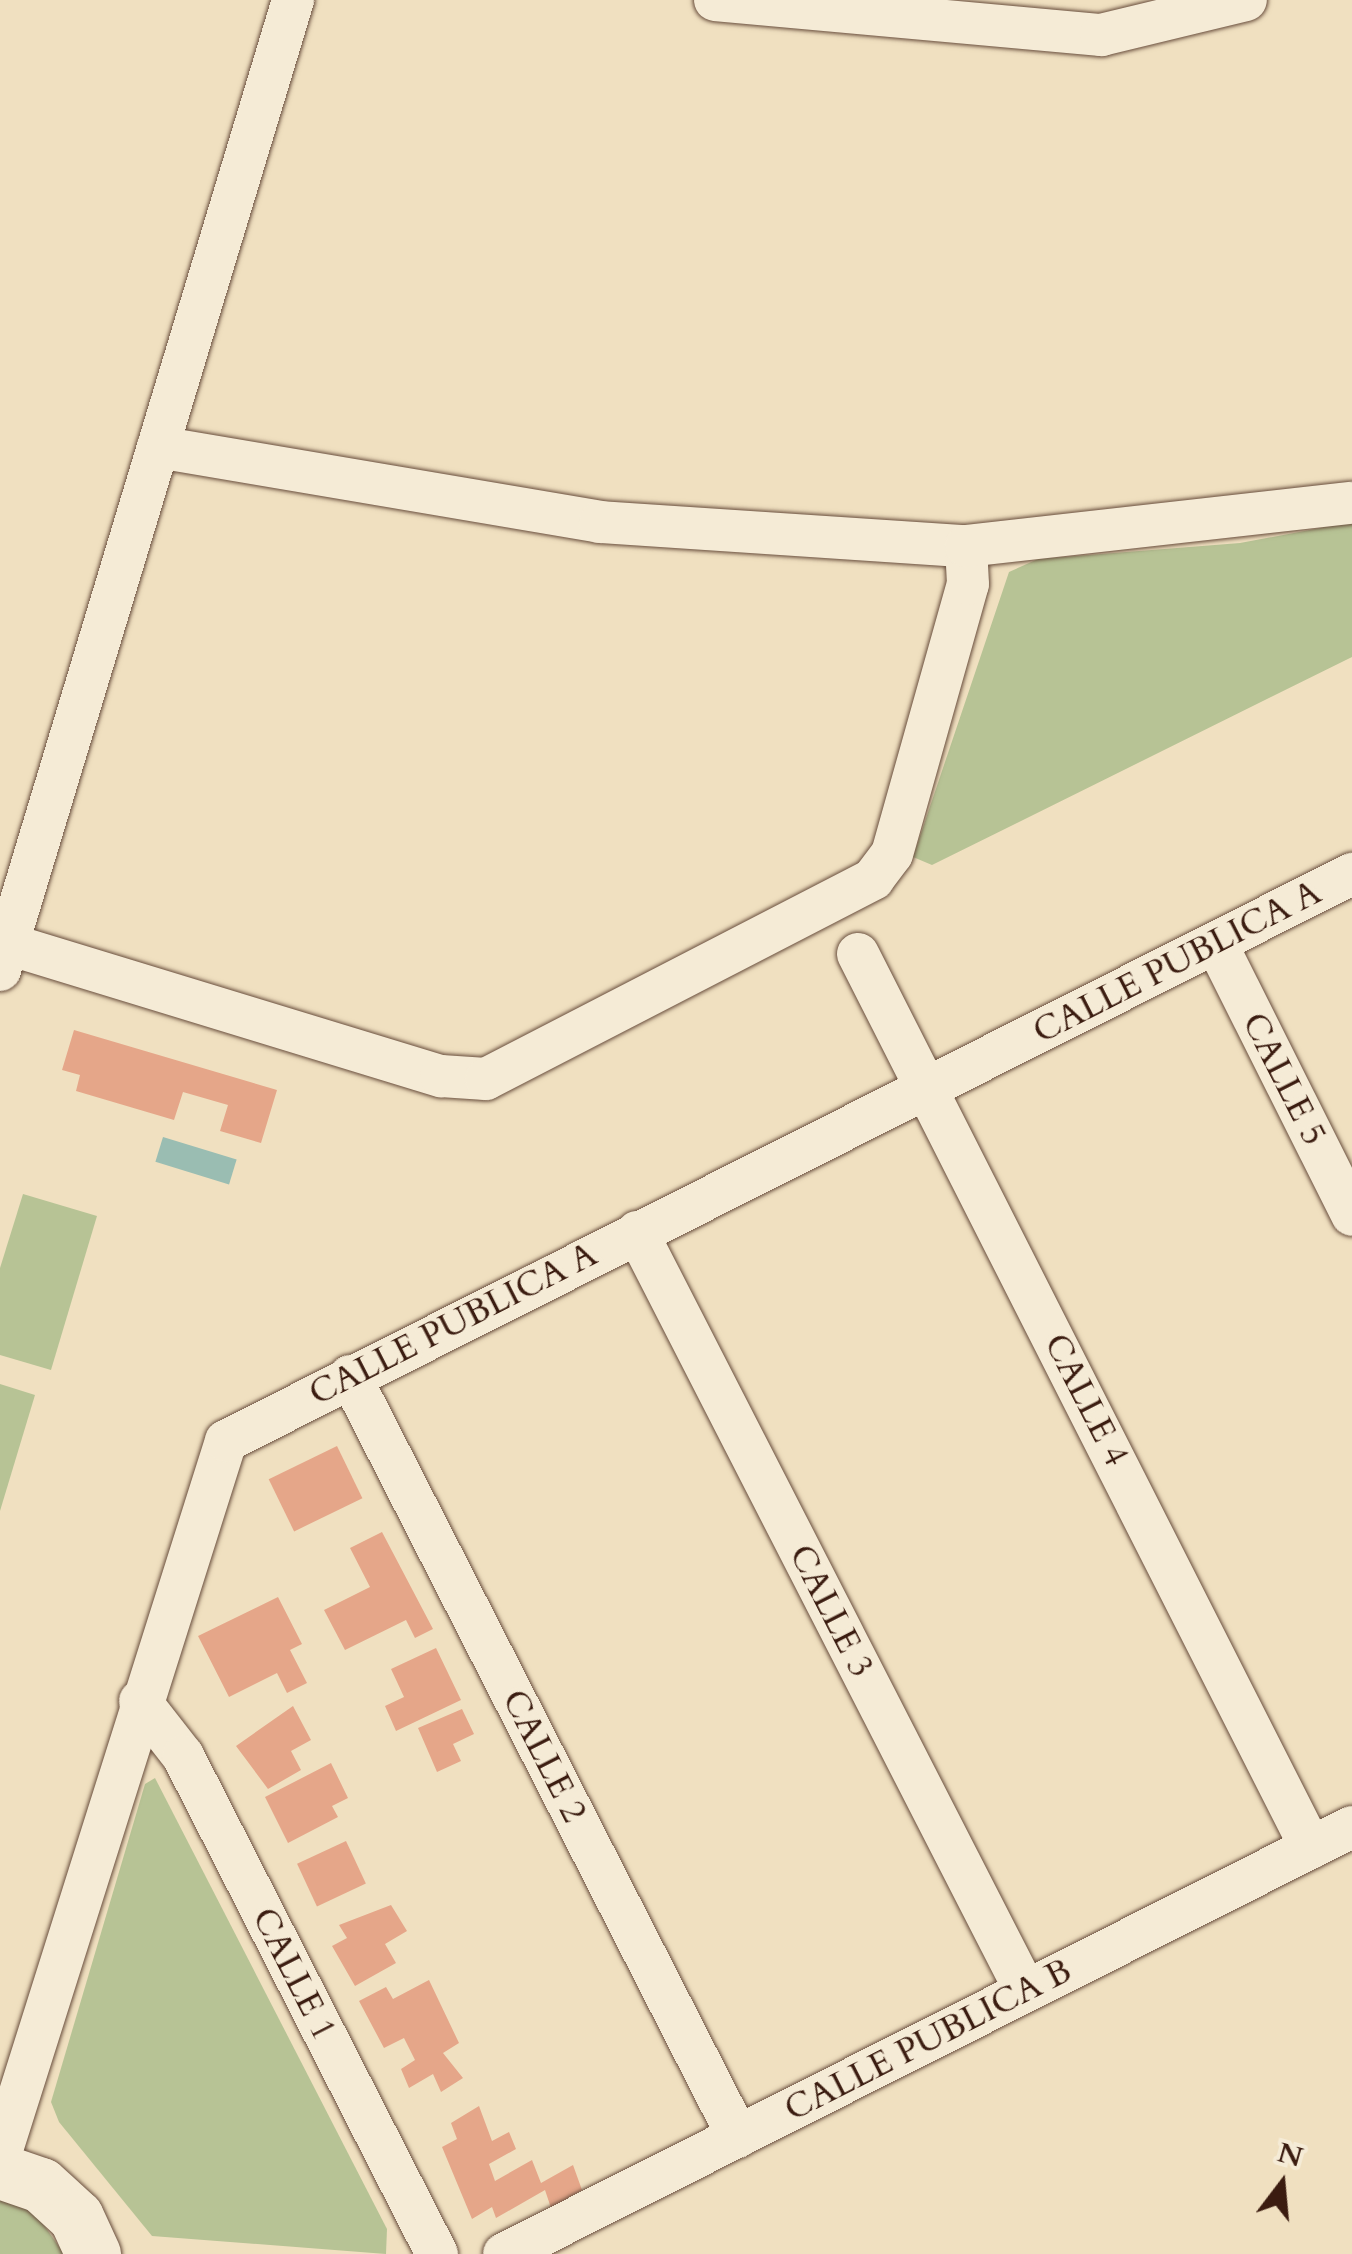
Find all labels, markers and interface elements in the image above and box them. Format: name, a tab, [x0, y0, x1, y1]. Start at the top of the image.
street label: CALLE PUBLICA A	[1026, 871, 1328, 1053]
street label: CALLE 5	[1233, 1006, 1335, 1152]
street label: CALLE PUBLICA A	[302, 1233, 604, 1415]
street label: CALLE 4	[1035, 1327, 1137, 1473]
street label: CALLE 3	[780, 1538, 882, 1684]
street label: CALLE 2	[493, 1683, 595, 1829]
street label: CALLE 1	[243, 1901, 345, 2047]
street label: CALLE PUBLICA B	[778, 1950, 1078, 2130]
north arrow	[1232, 2134, 1332, 2234]
text: N	[1273, 2134, 1307, 2177]

